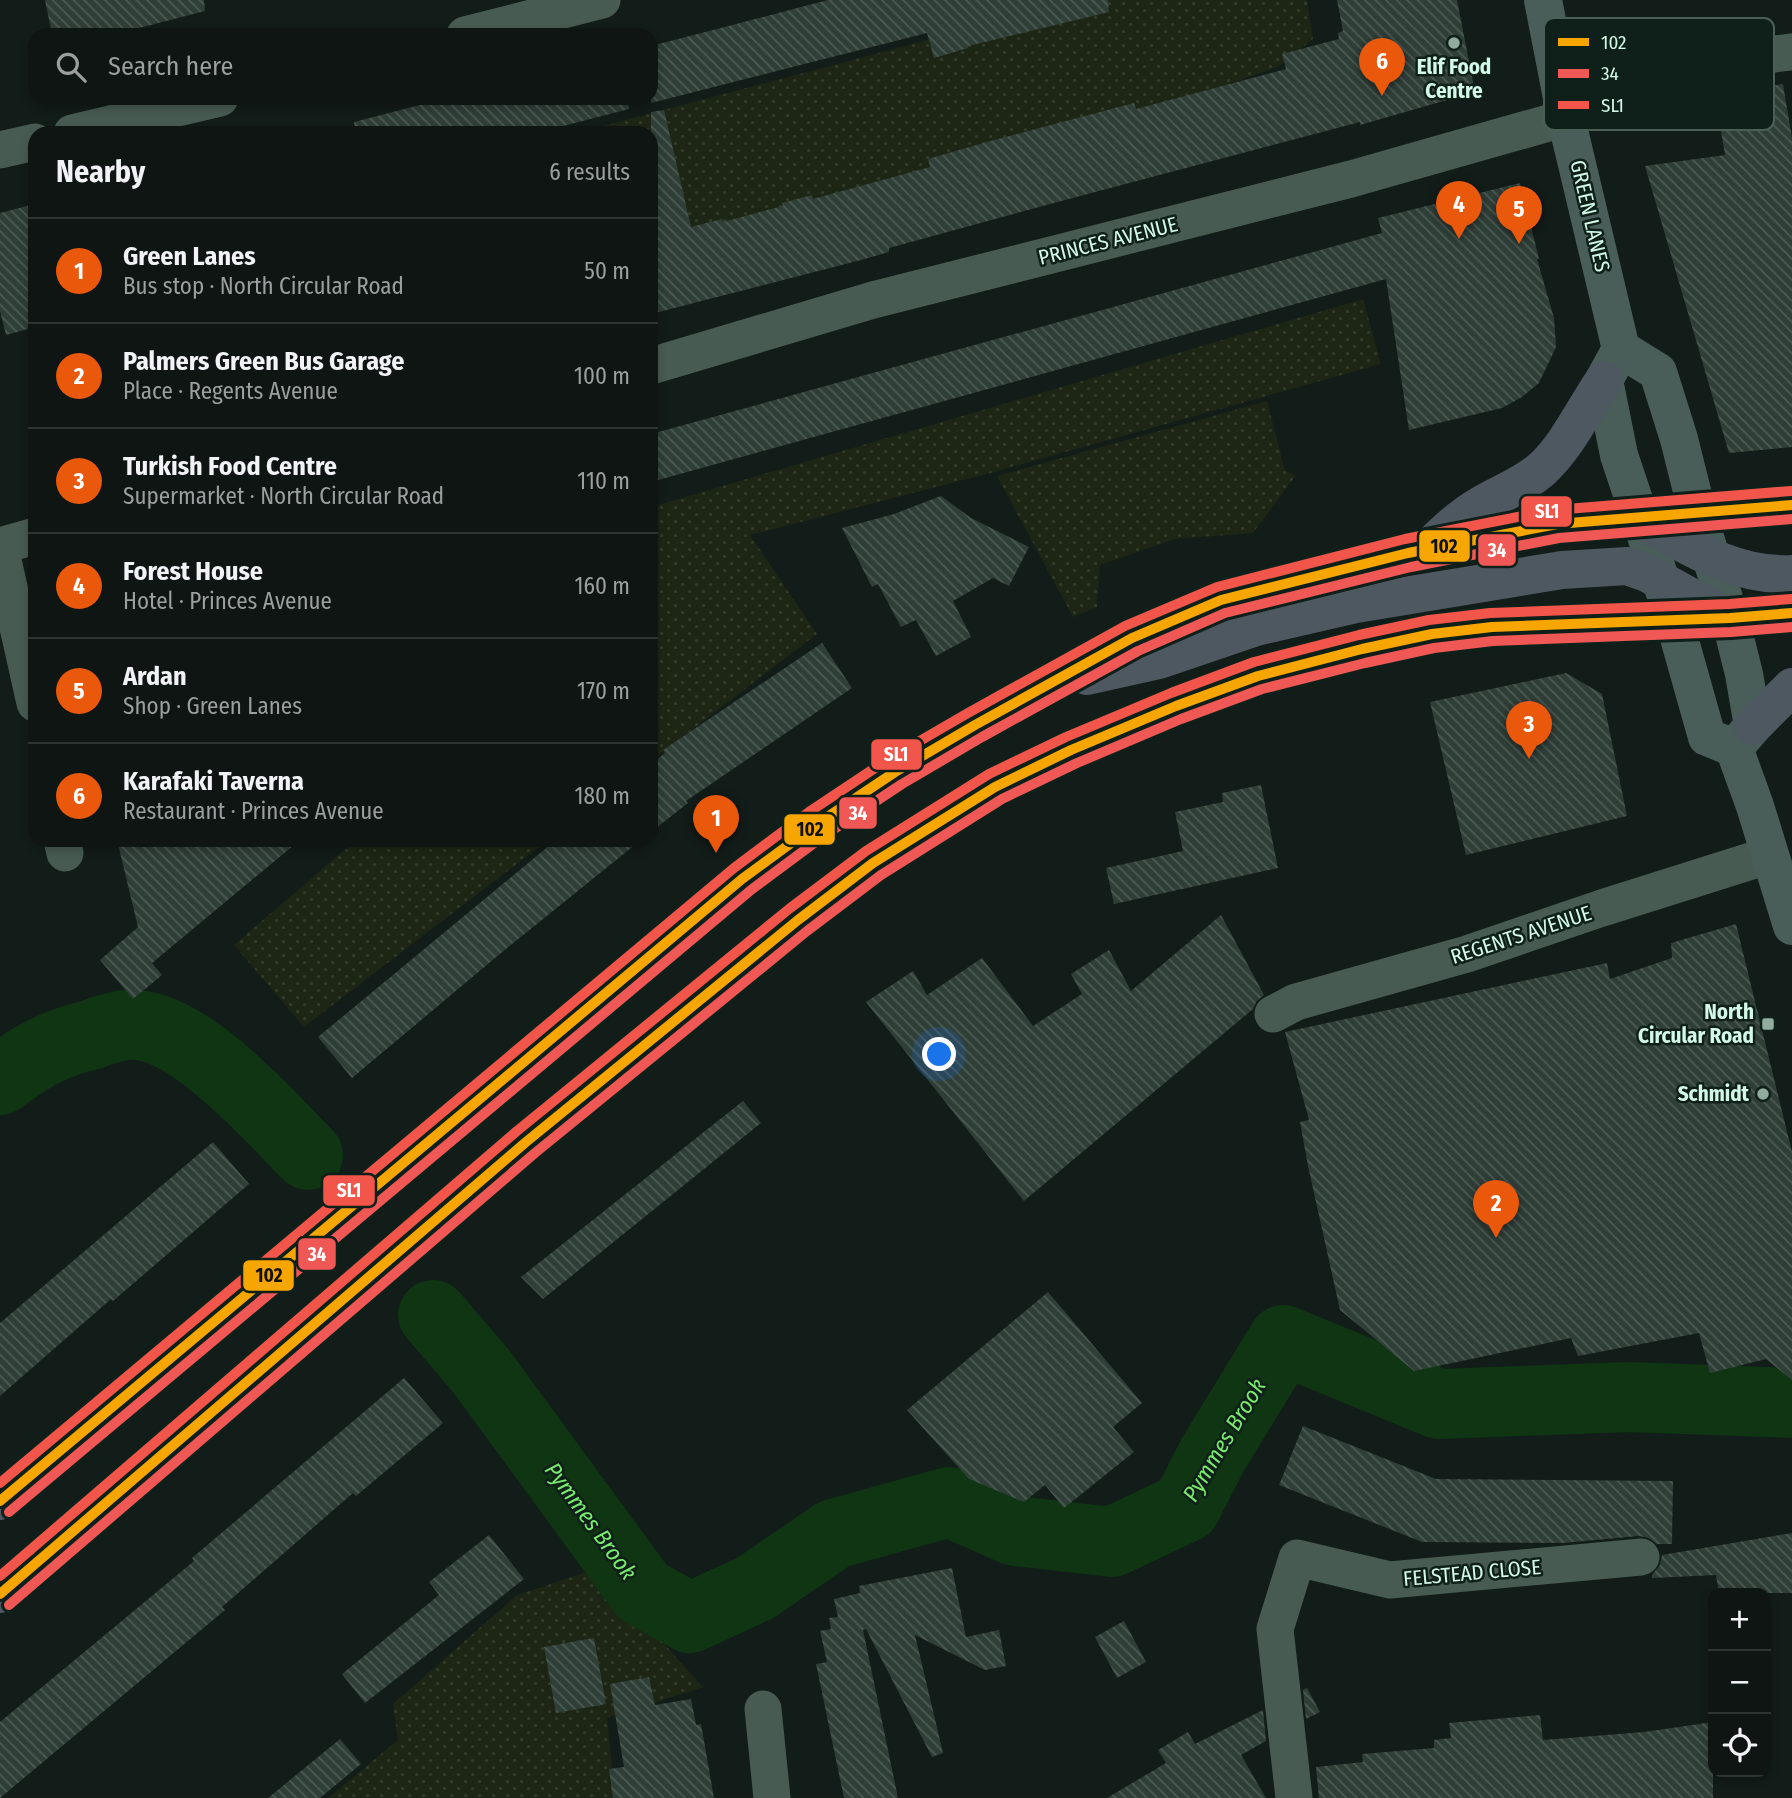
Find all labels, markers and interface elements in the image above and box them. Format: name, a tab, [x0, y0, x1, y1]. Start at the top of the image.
legend	[1544, 18, 1774, 130]
search box	[28, 28, 658, 105]
text: 102	[1601, 31, 1626, 54]
marker: Elif Food Centre	[1446, 35, 1462, 51]
pin: 6	[1359, 38, 1405, 96]
icon: search	[52, 48, 90, 86]
text: Search here	[108, 51, 233, 82]
place label: Elif Food Centre	[1417, 54, 1491, 104]
text: 34	[1601, 62, 1619, 85]
text: SL1	[1601, 94, 1624, 117]
text: Nearby	[56, 154, 145, 190]
text: 6 results	[549, 158, 630, 186]
street label: GREEN LANES	[1565, 158, 1615, 274]
pin: 4	[1436, 181, 1482, 239]
pin: 5	[1496, 186, 1542, 244]
street label: PRINCES AVENUE	[1036, 211, 1180, 271]
text: Green Lanes	[123, 241, 256, 272]
text: 1	[74, 257, 84, 285]
text: 50 m	[584, 257, 630, 285]
text: Bus stop · North Circular Road	[123, 272, 404, 300]
text: Palmers Green Bus Garage	[123, 346, 404, 377]
text: 2	[74, 362, 84, 390]
text: 100 m	[574, 362, 630, 390]
text: Place · Regents Avenue	[123, 377, 338, 405]
text: Turkish Food Centre	[123, 451, 337, 482]
text: 3	[74, 467, 84, 495]
text: 110 m	[577, 467, 630, 495]
text: Supermarket · North Circular Road	[123, 482, 444, 510]
line badge: SL1	[1520, 495, 1573, 528]
text: SL1	[1535, 500, 1559, 523]
line badge: 102	[1418, 529, 1471, 563]
line badge: 34	[1477, 533, 1517, 567]
text: 102	[1430, 535, 1458, 558]
text: 34	[1487, 539, 1507, 562]
text: Forest House	[123, 556, 263, 587]
text: 4	[73, 572, 85, 600]
text: 160 m	[575, 572, 630, 600]
text: Hotel · Princes Avenue	[123, 587, 332, 615]
text: Ardan	[123, 661, 187, 692]
text: 5	[73, 677, 85, 705]
text: 170 m	[577, 677, 630, 705]
text: Shop · Green Lanes	[123, 692, 302, 720]
pin: 3	[1506, 701, 1552, 759]
line badge: SL1	[870, 738, 923, 771]
text: SL1	[884, 743, 908, 766]
text: Karafaki Taverna	[123, 766, 304, 797]
text: 6	[73, 782, 85, 810]
text: 180 m	[574, 782, 630, 810]
pin: 1	[693, 795, 739, 853]
line badge: 34	[838, 796, 878, 830]
text: Restaurant · Princes Avenue	[123, 797, 384, 825]
text: 34	[848, 802, 868, 825]
line badge: 102	[783, 813, 836, 846]
text: 102	[796, 818, 824, 841]
street label: REGENTS AVENUE	[1447, 900, 1595, 970]
place label: North Circular Road	[1638, 999, 1754, 1049]
marker: North Circular Road	[1760, 1016, 1776, 1032]
your location	[922, 1037, 956, 1071]
place label: Schmidt	[1678, 1081, 1750, 1107]
marker: Schmidt	[1755, 1086, 1771, 1102]
line badge: SL1	[322, 1174, 376, 1207]
text: SL1	[337, 1179, 361, 1202]
pin: 2	[1473, 1180, 1519, 1238]
line badge: 34	[297, 1237, 337, 1271]
text: 34	[307, 1243, 327, 1266]
line badge: 102	[242, 1259, 295, 1292]
text: 102	[255, 1264, 283, 1287]
water label: Pymmes Brook	[1176, 1373, 1272, 1507]
water label: Pymmes Brook	[539, 1457, 643, 1585]
street label: FELSTEAD CLOSE	[1402, 1554, 1542, 1592]
map controls	[1708, 1588, 1771, 1777]
button: +	[1708, 1588, 1771, 1651]
button: −	[1708, 1651, 1771, 1714]
button: locate	[1708, 1714, 1771, 1777]

